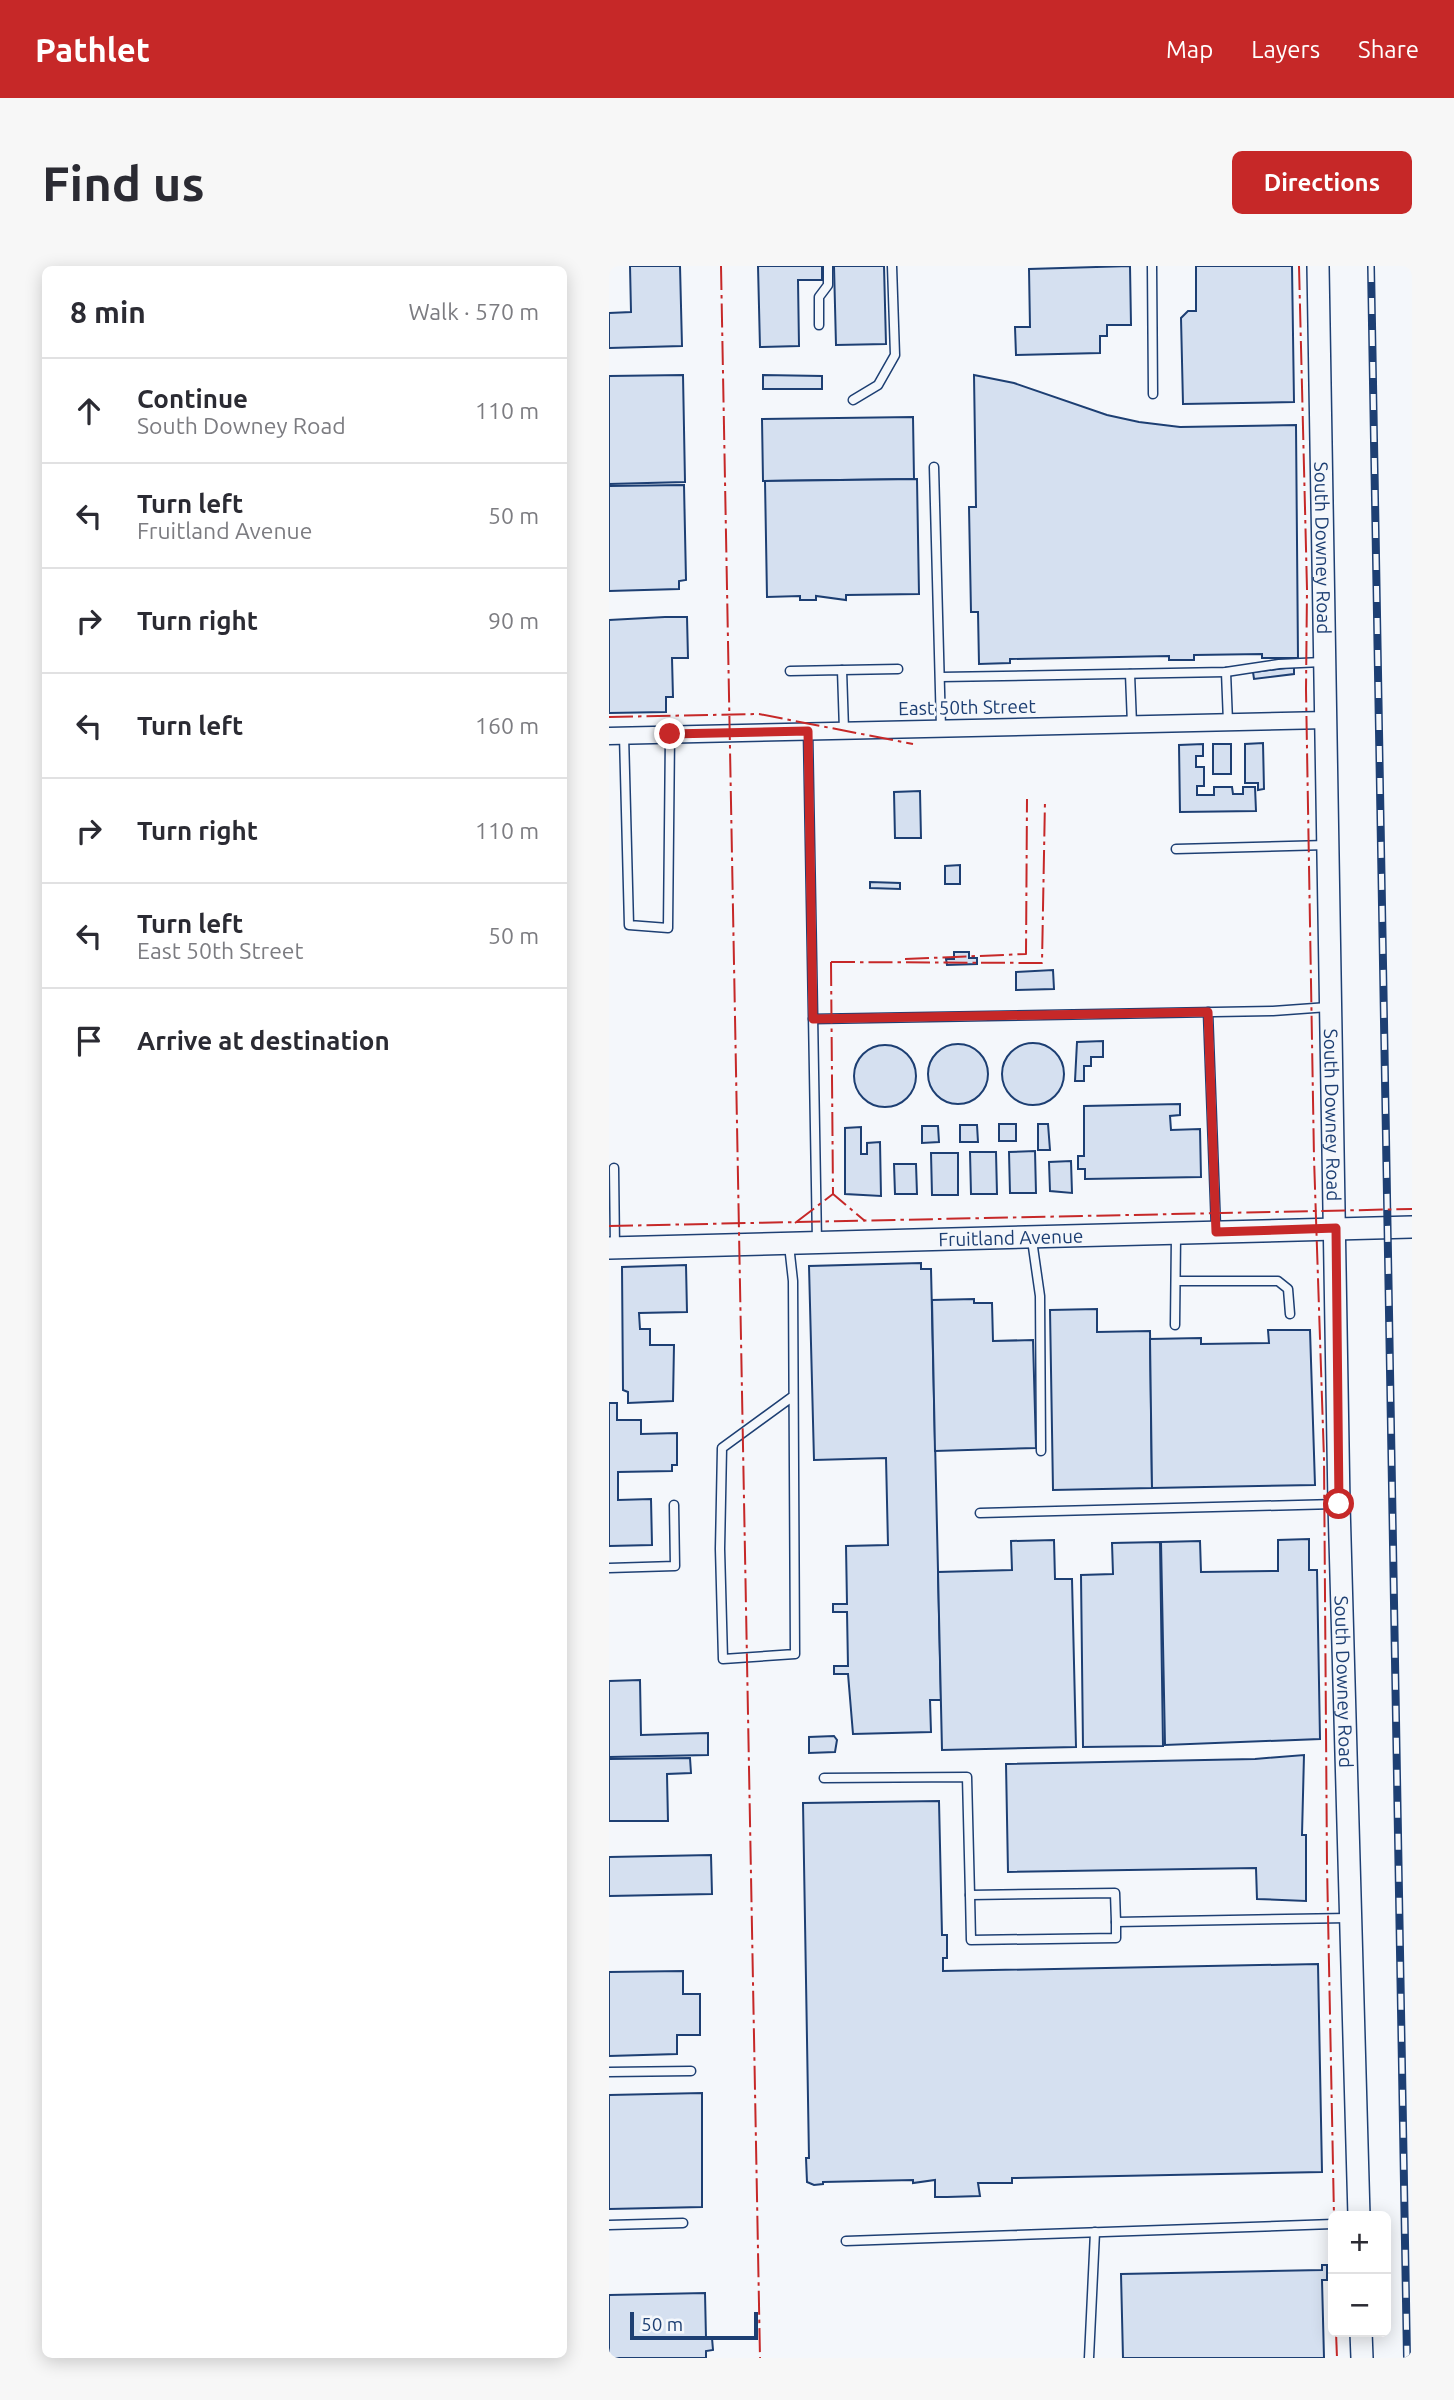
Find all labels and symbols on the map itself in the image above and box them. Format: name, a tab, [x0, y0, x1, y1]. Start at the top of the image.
street label: South Downey Road	[1310, 461, 1335, 634]
street label: East 50th Street	[898, 695, 1037, 719]
route end	[654, 718, 685, 749]
street label: South Downey Road	[1320, 1028, 1345, 1201]
street label: Fruitland Avenue	[938, 1225, 1084, 1250]
route start	[1323, 1488, 1354, 1519]
street label: South Downey Road	[1331, 1595, 1357, 1768]
scale bar	[630, 2309, 758, 2341]

